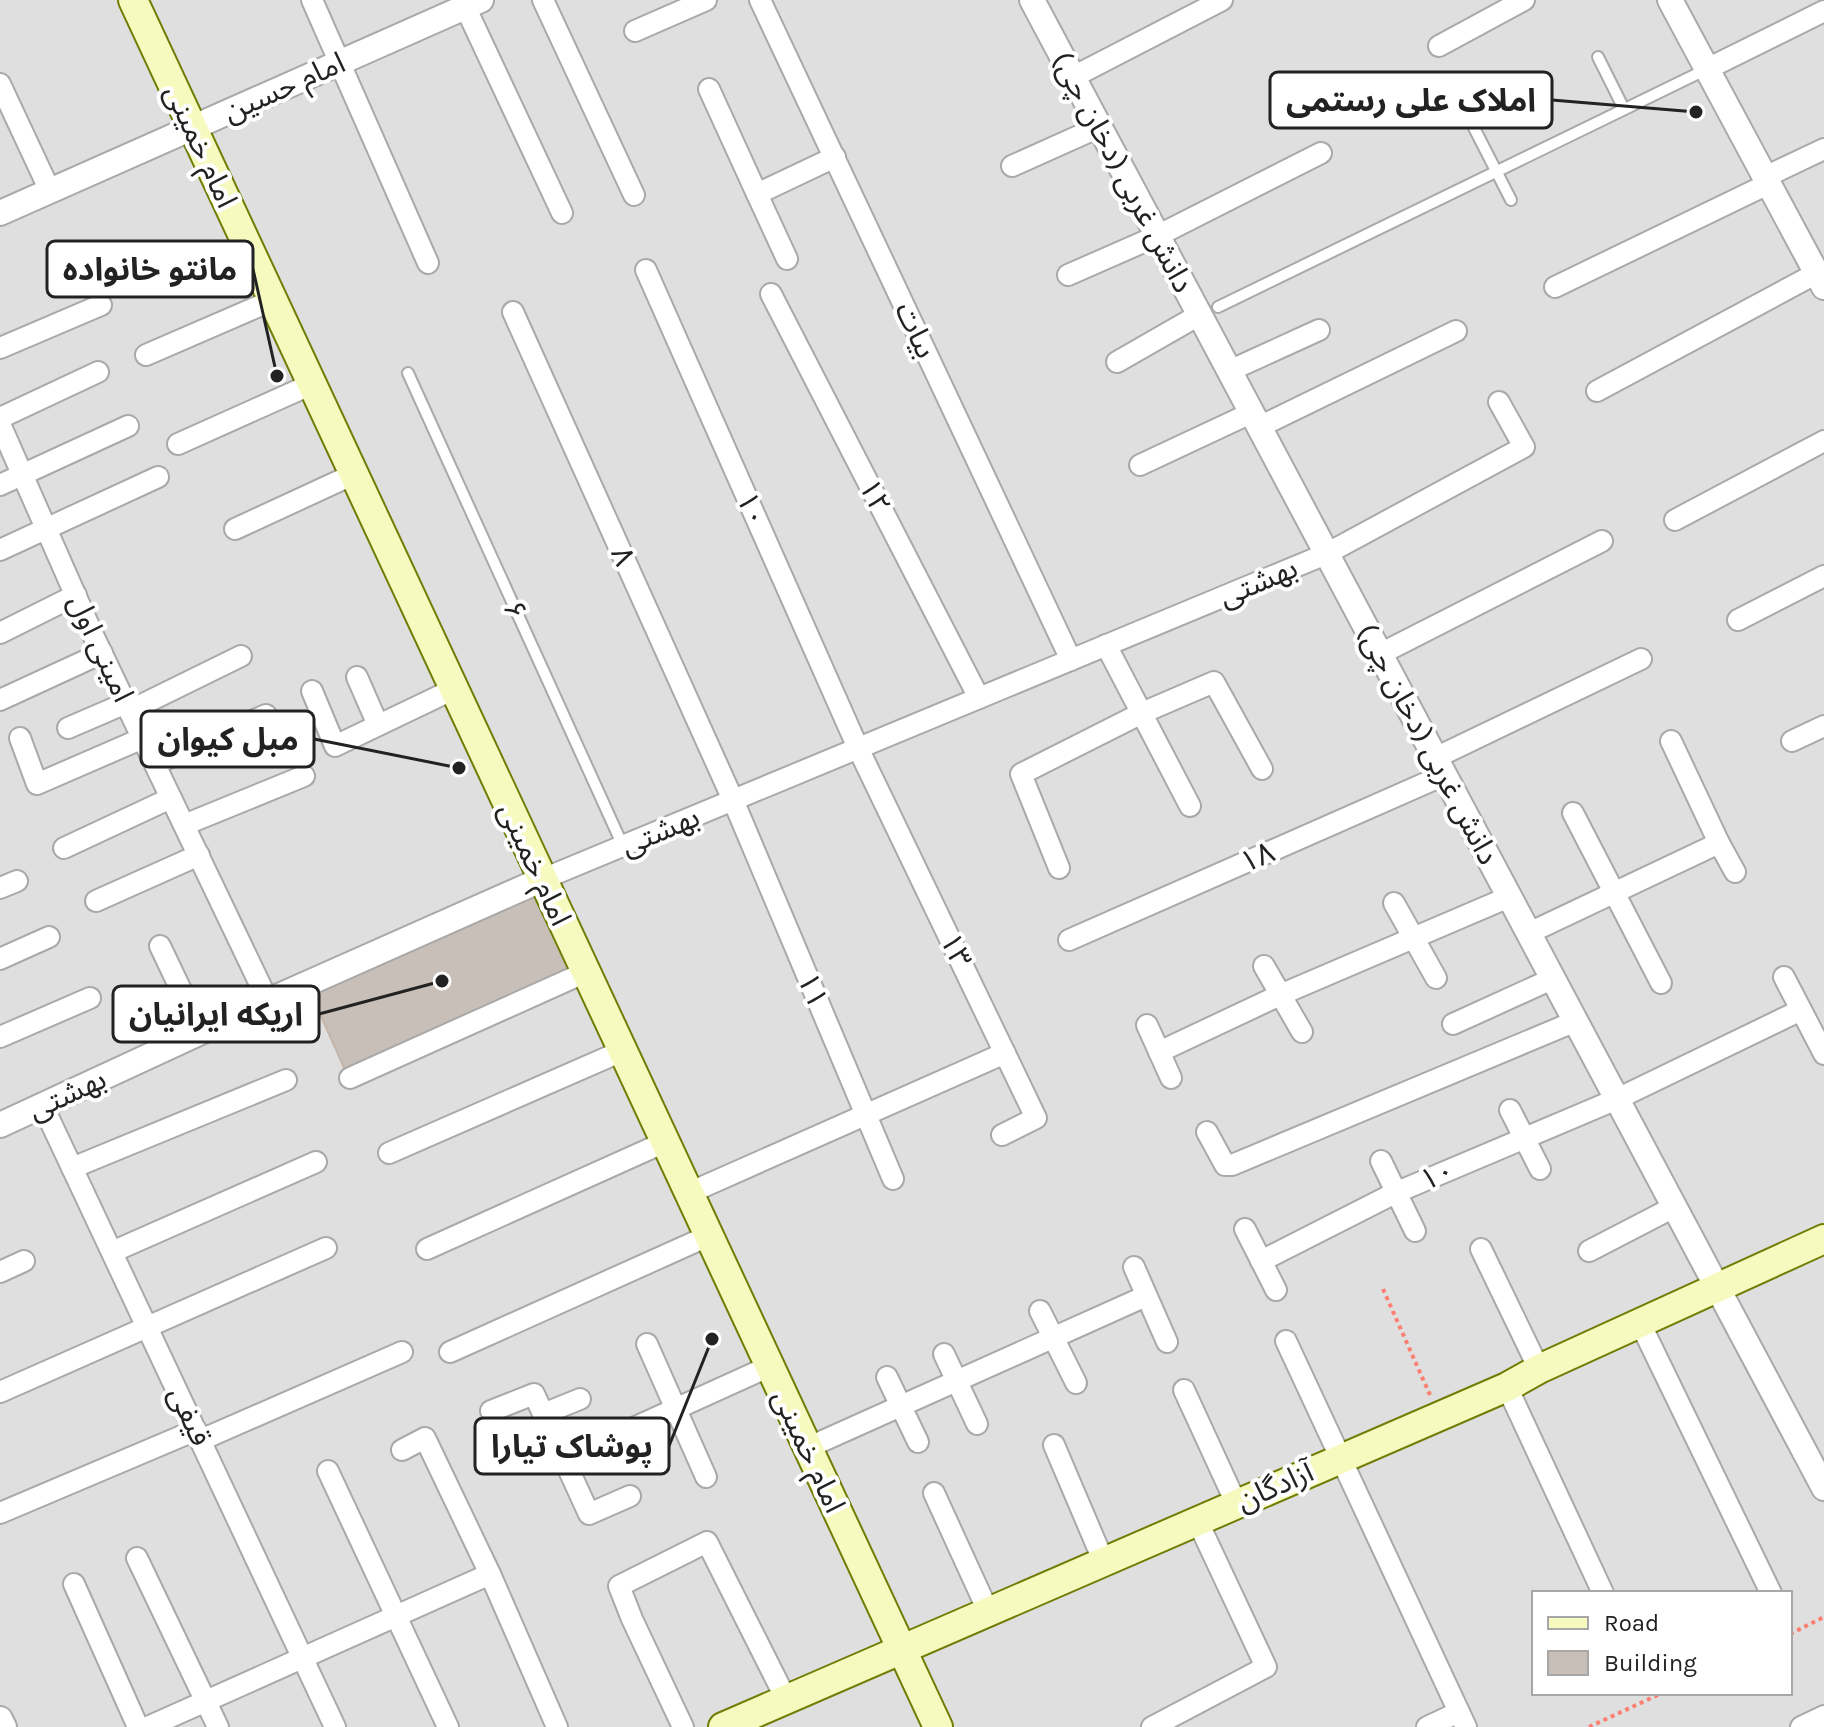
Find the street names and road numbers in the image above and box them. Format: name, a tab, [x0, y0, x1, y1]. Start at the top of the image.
street label: امام حسین	[218, 44, 352, 133]
street label: دانش غربی (دخان چی)	[1043, 45, 1202, 299]
street label: امام خمینی	[153, 79, 245, 215]
street label: بیات	[887, 296, 945, 364]
street label: ۱۲	[851, 473, 899, 519]
street label: ۱۰	[729, 486, 775, 532]
street label: ۸	[603, 541, 643, 571]
street label: بهشتی	[1213, 549, 1303, 615]
street label: امینی اول	[60, 588, 142, 708]
street label: ۶	[495, 595, 535, 625]
street label: دانش غربی (دخان چی)	[1348, 617, 1507, 871]
street label: امام خمینی	[487, 797, 579, 933]
street label: بهشتی	[615, 798, 705, 864]
street label: ۱۸	[1234, 834, 1280, 880]
street label: ۱۳	[932, 927, 980, 973]
street label: ۱۱	[790, 967, 836, 1013]
street label: بهشتی	[22, 1060, 112, 1128]
street label: ۱۰	[1414, 1152, 1460, 1198]
street label: قیفی	[161, 1381, 219, 1451]
street label: امام خمینی	[761, 1384, 853, 1520]
street label: آزادگان	[1231, 1453, 1320, 1519]

